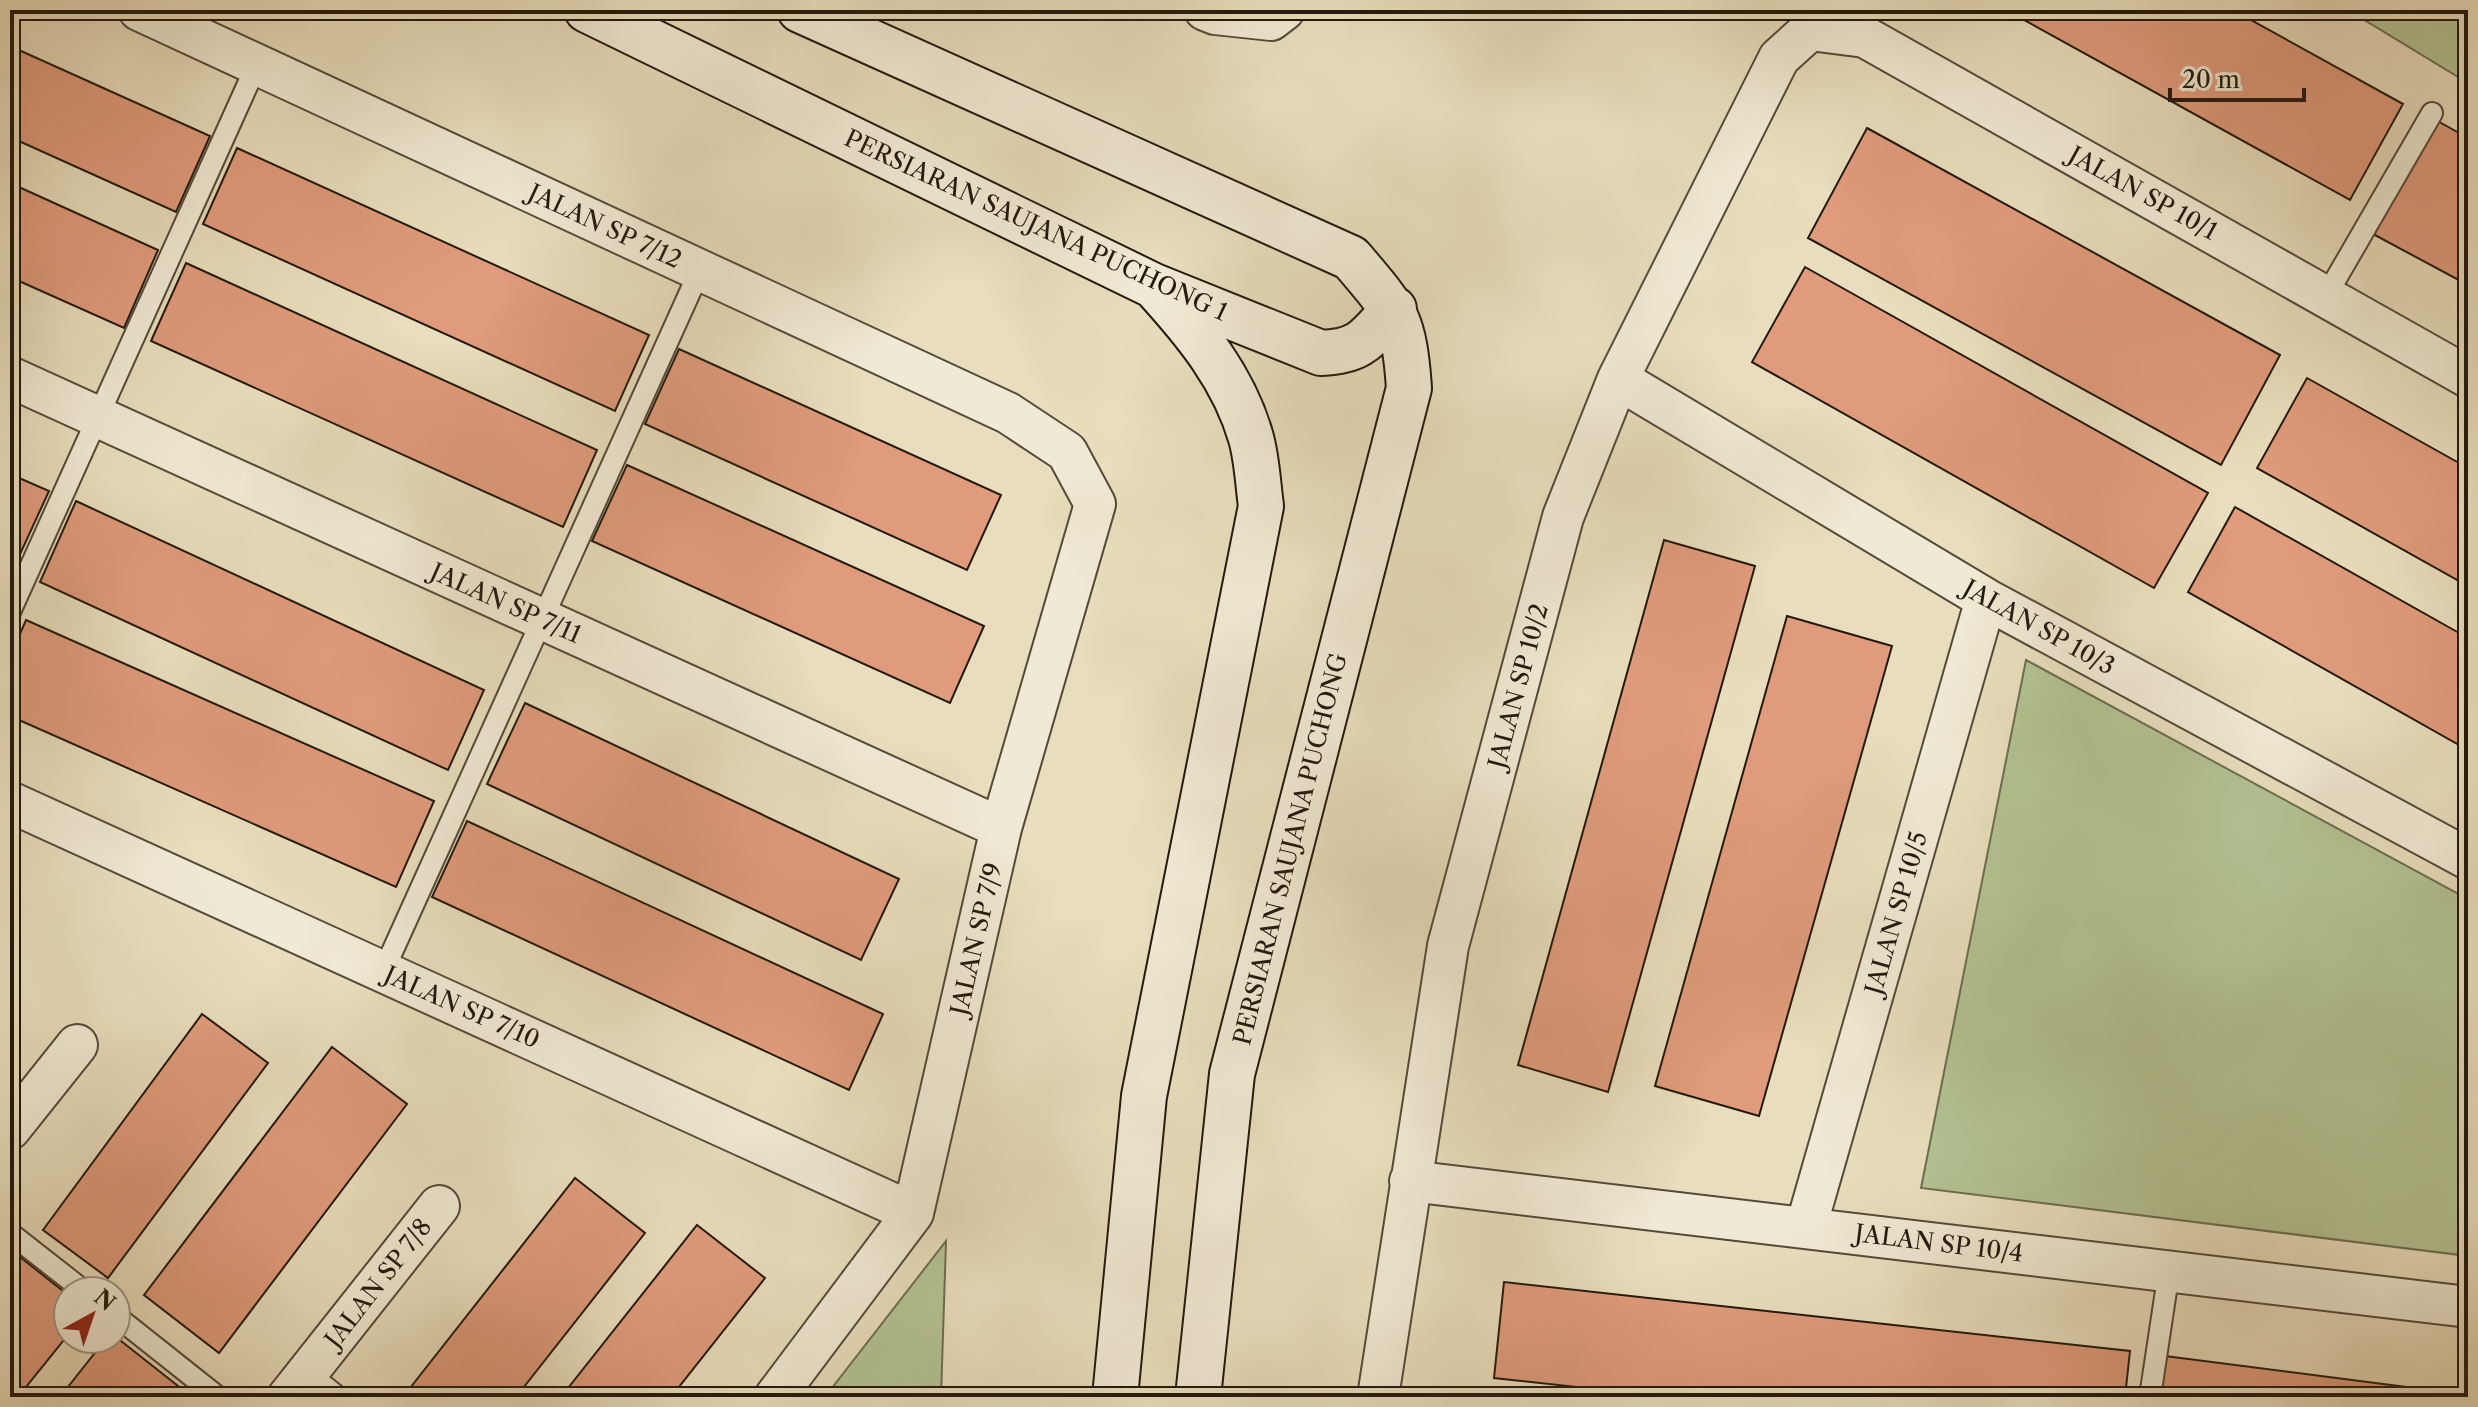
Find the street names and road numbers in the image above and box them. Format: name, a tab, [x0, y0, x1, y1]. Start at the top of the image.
street label: PERSIARAN SAUJANA PUCHONG 1	[840, 123, 1232, 327]
street label: JALAN SP 10/1	[2060, 138, 2223, 246]
street label: JALAN SP 7/12	[520, 176, 686, 274]
street label: JALAN SP 7/11	[422, 555, 586, 649]
street label: JALAN SP 10/3	[1955, 571, 2120, 681]
street label: JALAN SP 10/2	[1481, 600, 1554, 775]
street label: PERSIARAN SAUJANA PUCHONG	[1227, 650, 1353, 1048]
street label: JALAN SP 10/5	[1858, 828, 1933, 1002]
street label: JALAN SP 7/9	[943, 860, 1008, 1022]
street label: JALAN SP 7/10	[376, 958, 544, 1054]
street label: JALAN SP 7/8	[316, 1213, 437, 1357]
street label: JALAN SP 10/4	[1849, 1218, 2025, 1268]

